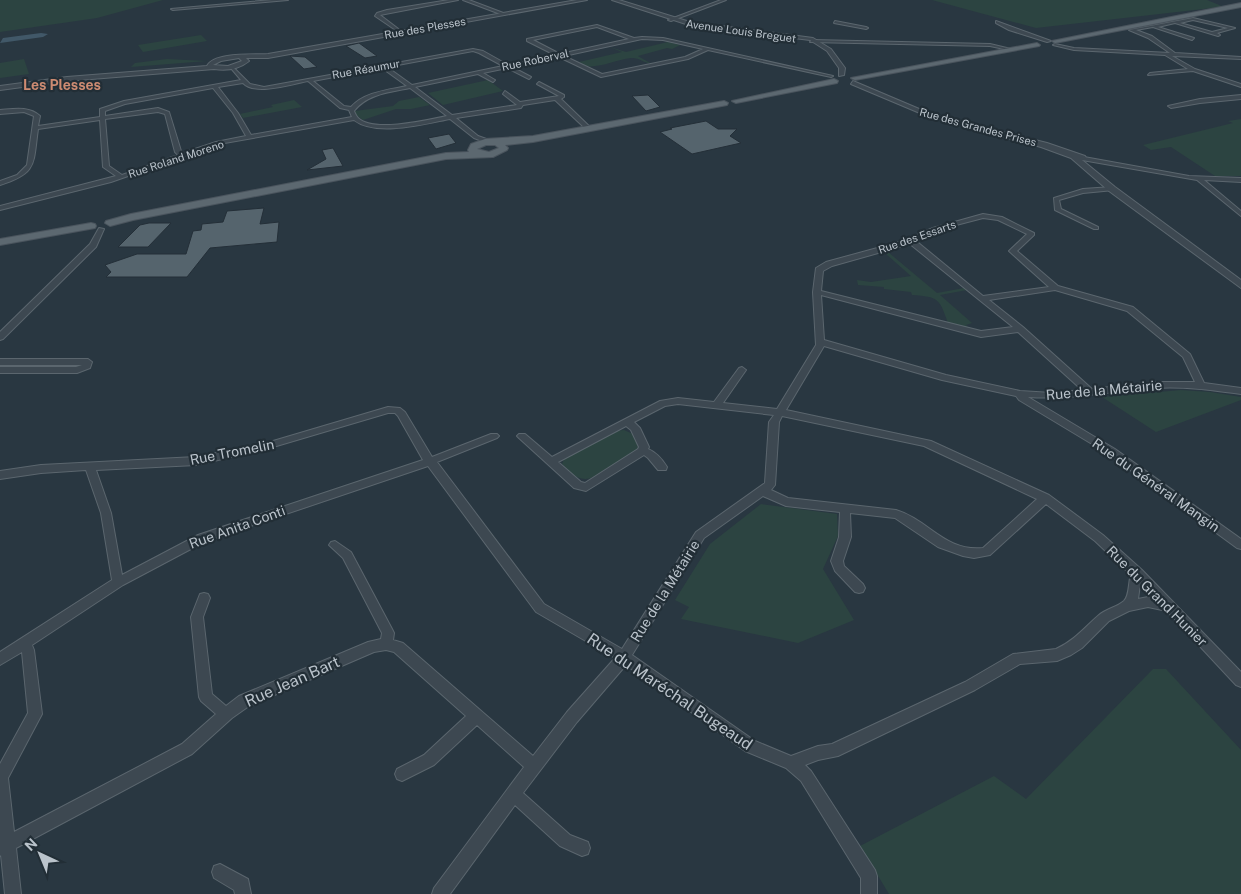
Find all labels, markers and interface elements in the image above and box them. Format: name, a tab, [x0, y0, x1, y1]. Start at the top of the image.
street label: Rue des Plesses	[383, 15, 467, 41]
street label: Avenue Louis Breguet	[685, 17, 797, 45]
street label: Rue Roberval	[500, 47, 570, 73]
street label: Rue Réaumur	[331, 57, 401, 81]
district label: Les Plesses	[23, 77, 101, 93]
street label: Rue des Grandes Prises	[918, 106, 1038, 148]
street label: Rue Roland Moreno	[127, 138, 225, 180]
street label: Rue des Essarts	[877, 218, 958, 256]
street label: Rue de la Métairie	[1045, 377, 1163, 403]
street label: Rue du Général Mangin	[1089, 435, 1223, 535]
street label: Rue Tromelin	[188, 436, 276, 468]
street label: Rue Anita Conti	[187, 502, 287, 552]
street label: Rue de la Métairie	[627, 537, 703, 645]
street label: Rue du Grand Hunier	[1103, 542, 1211, 650]
street label: Rue du Maréchal Bugeaud	[583, 629, 756, 754]
street label: Rue Jean Bart	[242, 652, 343, 711]
north arrow	[15, 829, 65, 879]
text: N	[21, 835, 40, 854]

